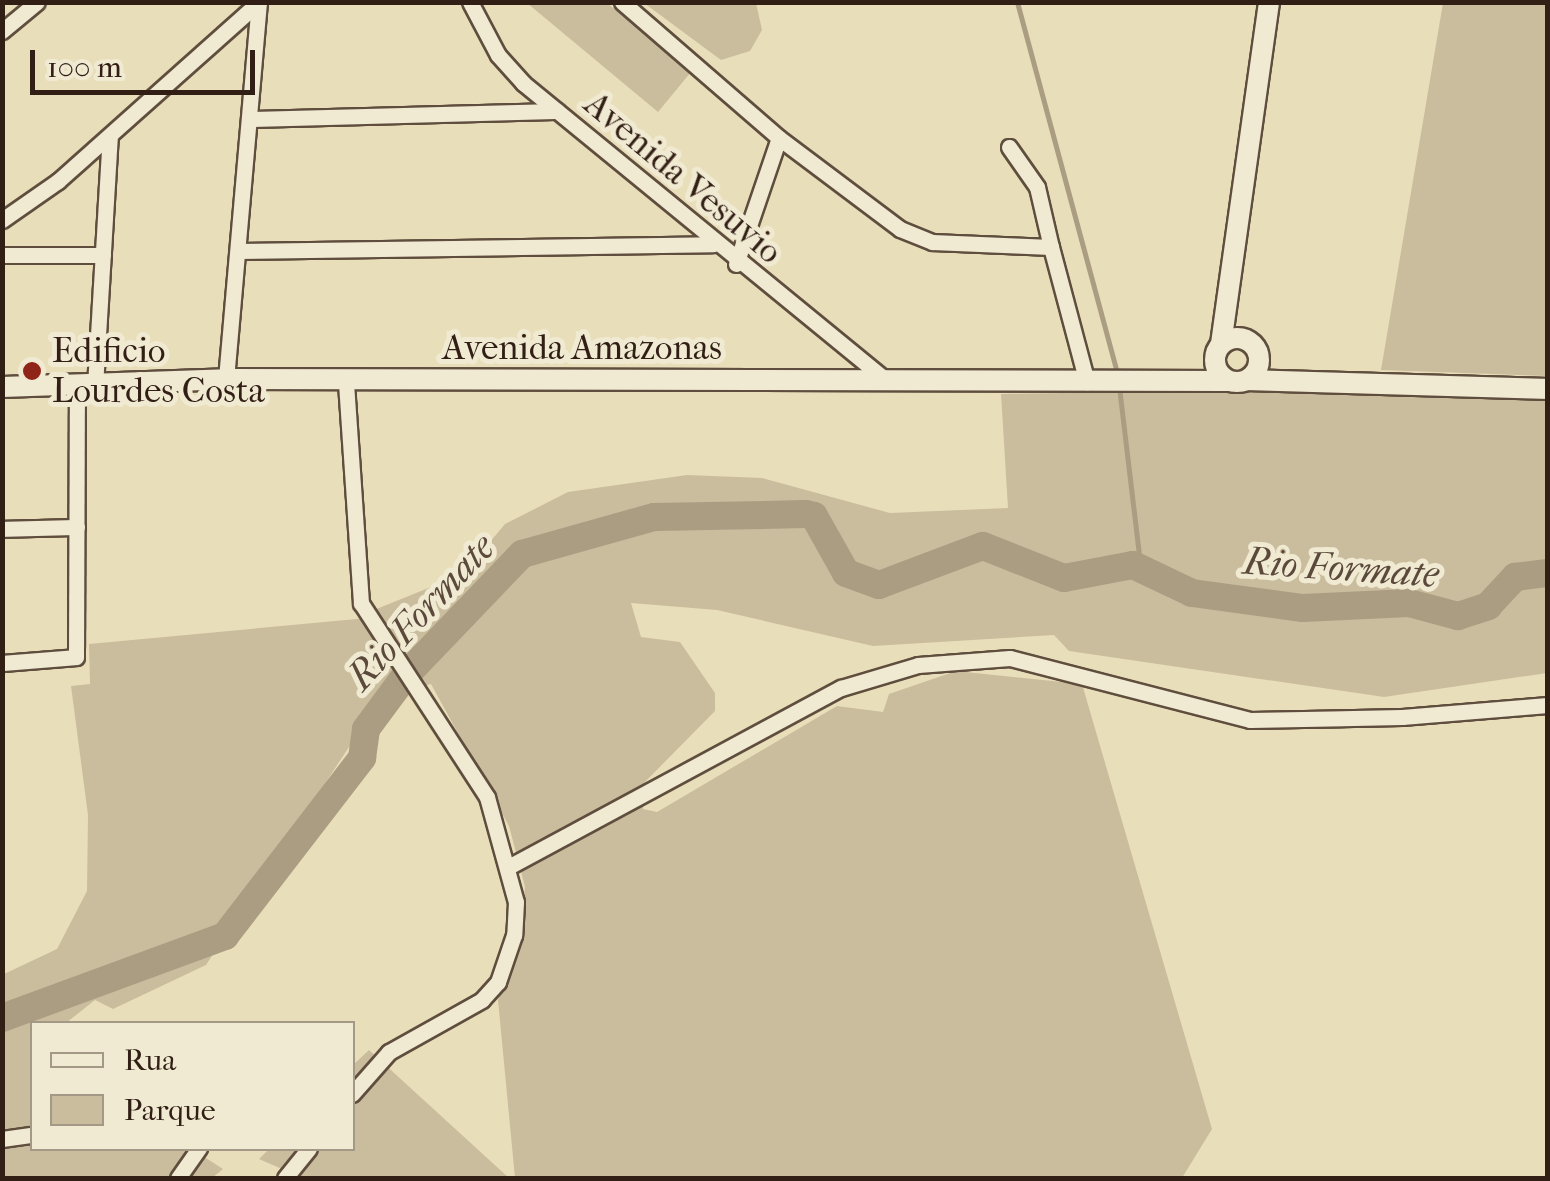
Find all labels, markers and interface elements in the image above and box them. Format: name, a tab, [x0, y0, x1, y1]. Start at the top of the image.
scale bar	[35, 30, 260, 92]
text: 100 m	[47, 50, 122, 85]
street label: Avenida Vesuvio	[576, 83, 790, 273]
street label: Avenida Amazonas	[442, 327, 722, 369]
place label: Edificio Lourdes Costa	[52, 330, 265, 412]
marker: Edificio Lourdes Costa	[21, 360, 43, 382]
water label: Rio Formate	[338, 525, 504, 699]
water label: Rio Formate	[1242, 538, 1440, 598]
legend	[30, 1021, 355, 1151]
text: Rua	[124, 1043, 176, 1078]
text: Parque	[124, 1093, 216, 1128]

